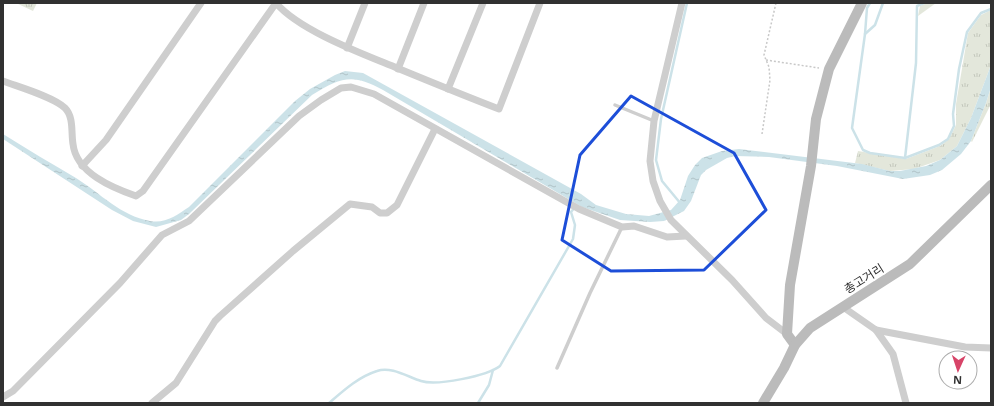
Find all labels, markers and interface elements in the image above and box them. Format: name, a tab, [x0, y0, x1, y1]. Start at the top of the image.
street label: 총고거리	[841, 260, 887, 297]
north arrow	[938, 350, 978, 390]
text: N	[953, 373, 962, 388]

